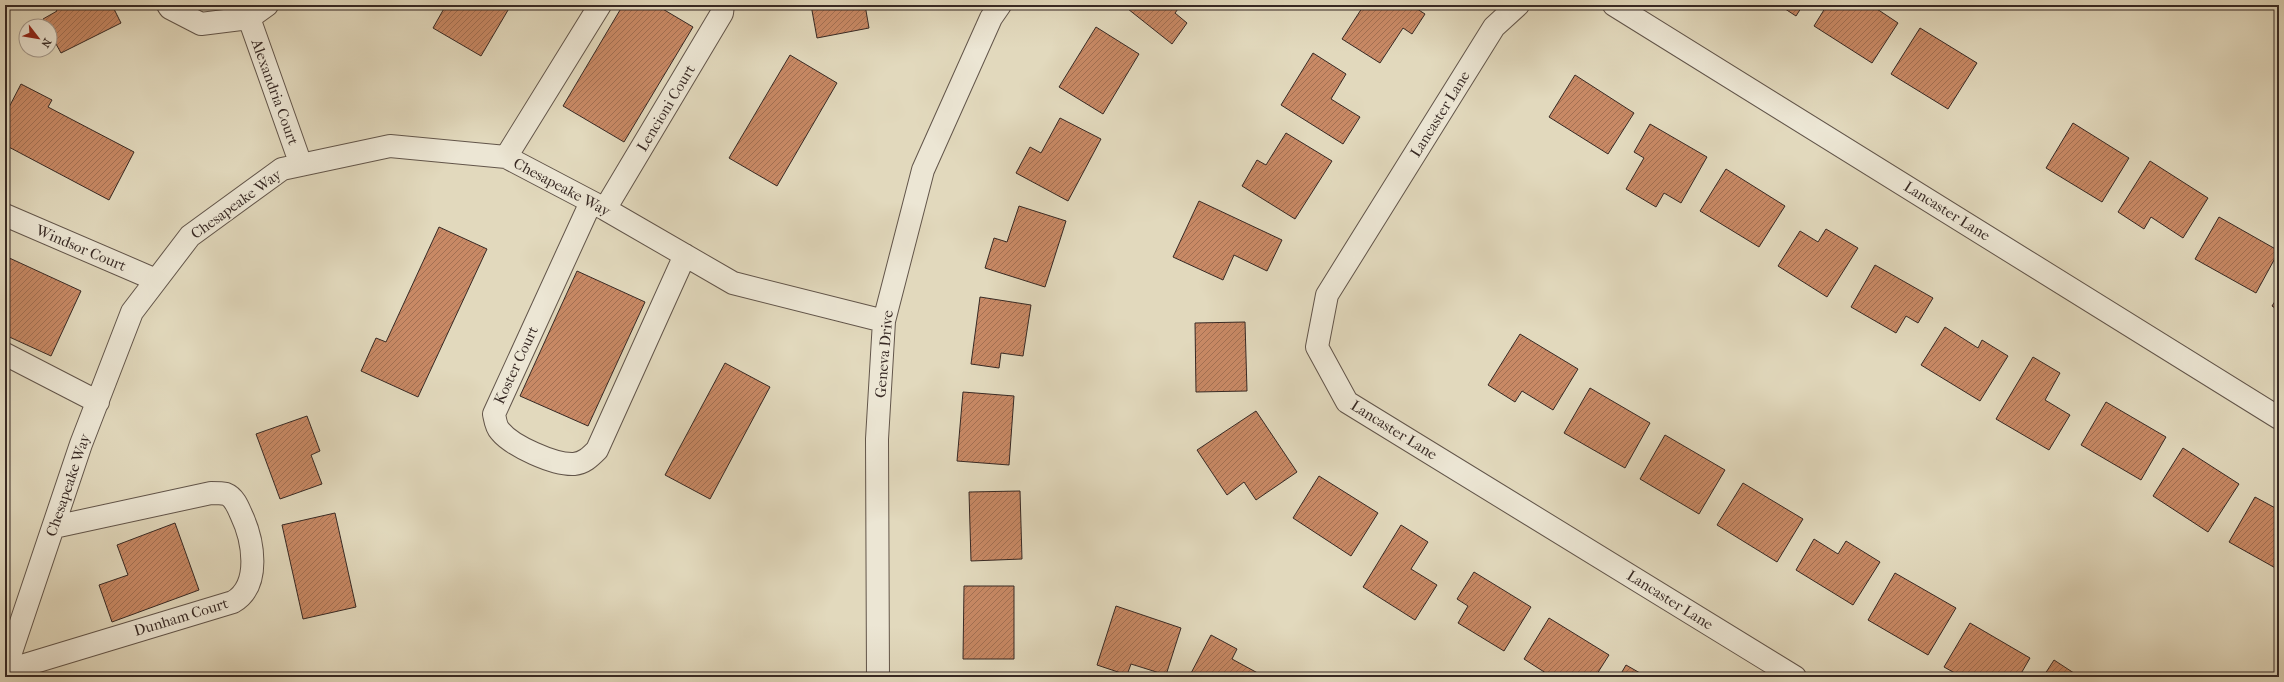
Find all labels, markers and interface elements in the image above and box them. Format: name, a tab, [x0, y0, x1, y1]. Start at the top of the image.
north arrow	[18, 18, 58, 58]
text: N	[38, 36, 54, 50]
street label: Alexandria Court	[247, 36, 303, 148]
street label: Lencioni Court	[633, 61, 699, 155]
street label: Lancaster Lane	[1406, 67, 1474, 160]
street label: Chesapeake Way	[510, 154, 615, 221]
street label: Chesapeake Way	[187, 165, 286, 243]
street label: Lancaster Lane	[1901, 177, 1994, 245]
street label: Windsor Court	[32, 220, 129, 275]
street label: Geneva Drive	[871, 309, 897, 399]
street label: Koster Court	[490, 323, 542, 407]
street label: Lancaster Lane	[1348, 396, 1441, 464]
street label: Chesapeake Way	[42, 430, 94, 539]
street label: Lancaster Lane	[1624, 566, 1717, 634]
street label: Dunham Court	[132, 594, 231, 640]

